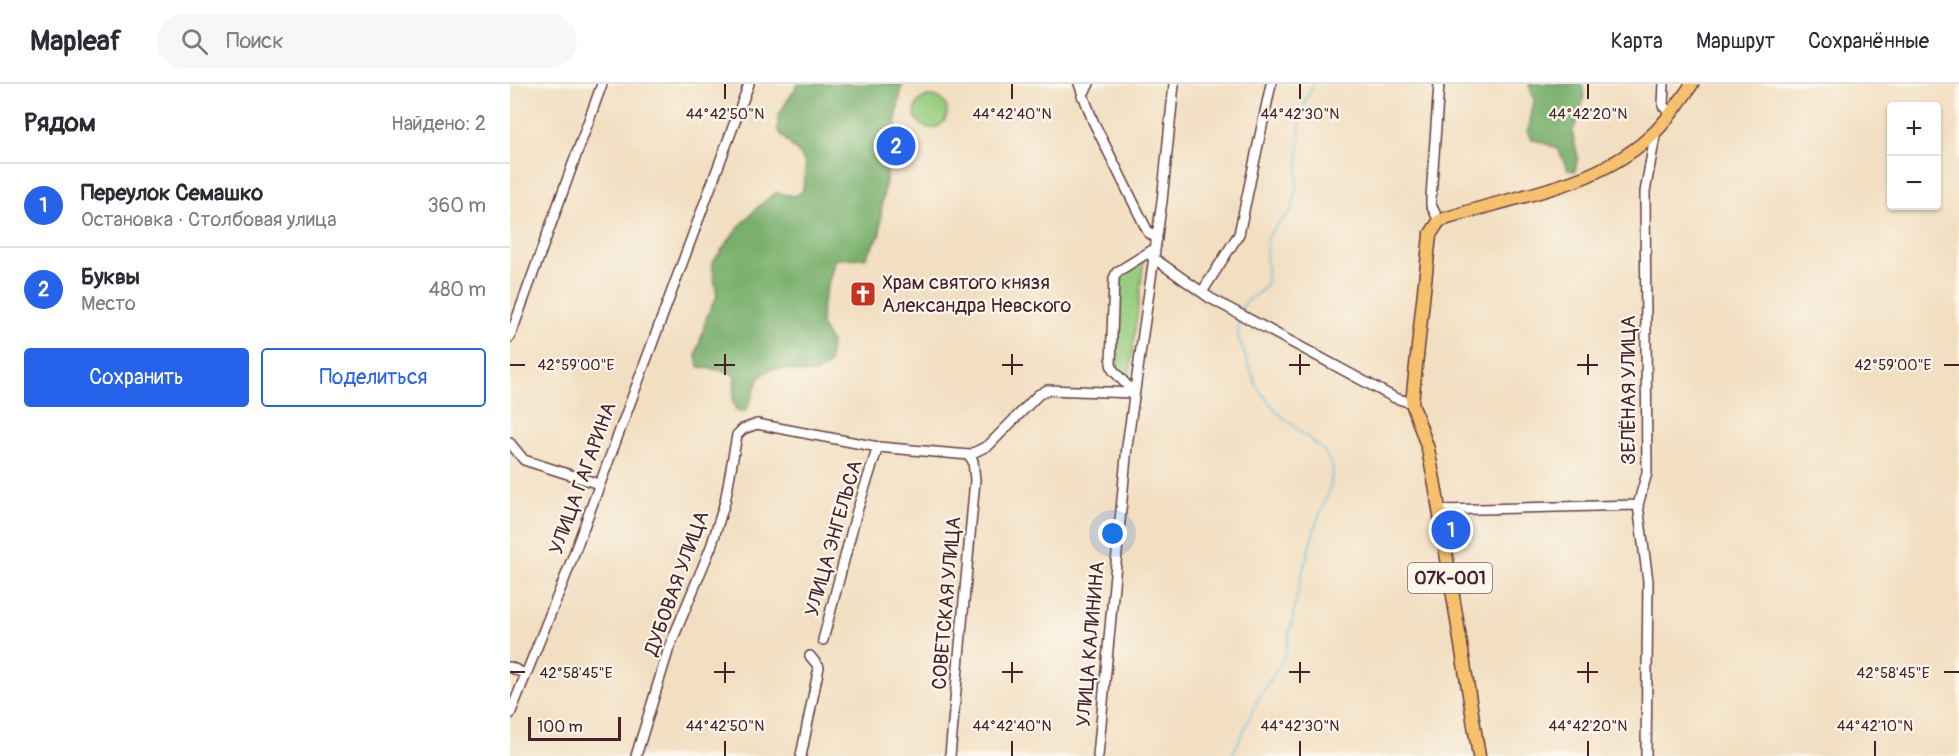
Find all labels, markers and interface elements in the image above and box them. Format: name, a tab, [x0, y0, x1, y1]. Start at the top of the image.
search box	[157, 14, 577, 68]
text: Mapleaf	[30, 24, 121, 59]
icon: search	[178, 25, 211, 58]
text: Поиск	[226, 27, 284, 55]
text: Карта	[1611, 28, 1663, 55]
text: Маршрут	[1696, 28, 1775, 55]
text: Сохранённые	[1808, 28, 1929, 55]
map controls	[1887, 102, 1941, 210]
button: +	[1887, 102, 1941, 156]
text: 44°42'50"N	[686, 105, 764, 124]
text: 44°42'40"N	[972, 105, 1052, 124]
text: 44°42'30"N	[1261, 105, 1339, 124]
text: 44°42'20"N	[1549, 105, 1627, 124]
text: Рядом	[24, 107, 96, 139]
text: Найдено: 2	[391, 111, 486, 136]
pin: 2	[876, 124, 916, 168]
button: −	[1887, 156, 1941, 210]
text: Переулок Семашко	[81, 179, 263, 207]
text: 1	[40, 193, 47, 218]
text: 360 m	[427, 193, 486, 218]
text: Остановка · Столбовая улица	[81, 207, 337, 232]
text: Буквы	[81, 263, 140, 291]
place label: Храм святого князя Александра Невского	[882, 270, 1072, 318]
text: 2	[38, 277, 49, 302]
text: 480 m	[429, 277, 486, 302]
church icon: Храм святого князя Александра Невского	[848, 279, 878, 309]
text: Место	[81, 291, 136, 316]
street label: ЗЕЛЁНАЯ УЛИЦА	[1616, 315, 1641, 465]
button: Сохранить	[24, 348, 249, 407]
button: Поделиться	[261, 348, 486, 407]
text: 42°59'00"E	[538, 356, 615, 375]
text: 42°59'00"E	[1855, 356, 1932, 375]
street label: УЛИЦА ГАГАРИНА	[543, 399, 622, 558]
street label: УЛИЦА ЭНГЕЛЬСА	[799, 457, 868, 619]
street label: ДУБОВАЯ УЛИЦА	[638, 507, 714, 660]
pin: 1	[1432, 508, 1470, 552]
street label: СОВЕТСКАЯ УЛИЦА	[926, 515, 967, 691]
your location	[1098, 519, 1127, 548]
street label: УЛИЦА КАЛИНИНА	[1071, 560, 1110, 728]
road number: 07К-001	[1408, 563, 1492, 593]
text: 42°58'45"E	[539, 664, 613, 683]
text: 42°58'45"E	[1856, 664, 1930, 683]
scale bar	[528, 714, 621, 742]
text: 100 m	[537, 717, 583, 737]
text: 44°42'50"N	[686, 717, 764, 736]
text: 44°42'40"N	[972, 717, 1052, 736]
text: 44°42'30"N	[1261, 717, 1339, 736]
text: 44°42'20"N	[1549, 717, 1627, 736]
text: 44°42'10"N	[1837, 717, 1913, 736]

